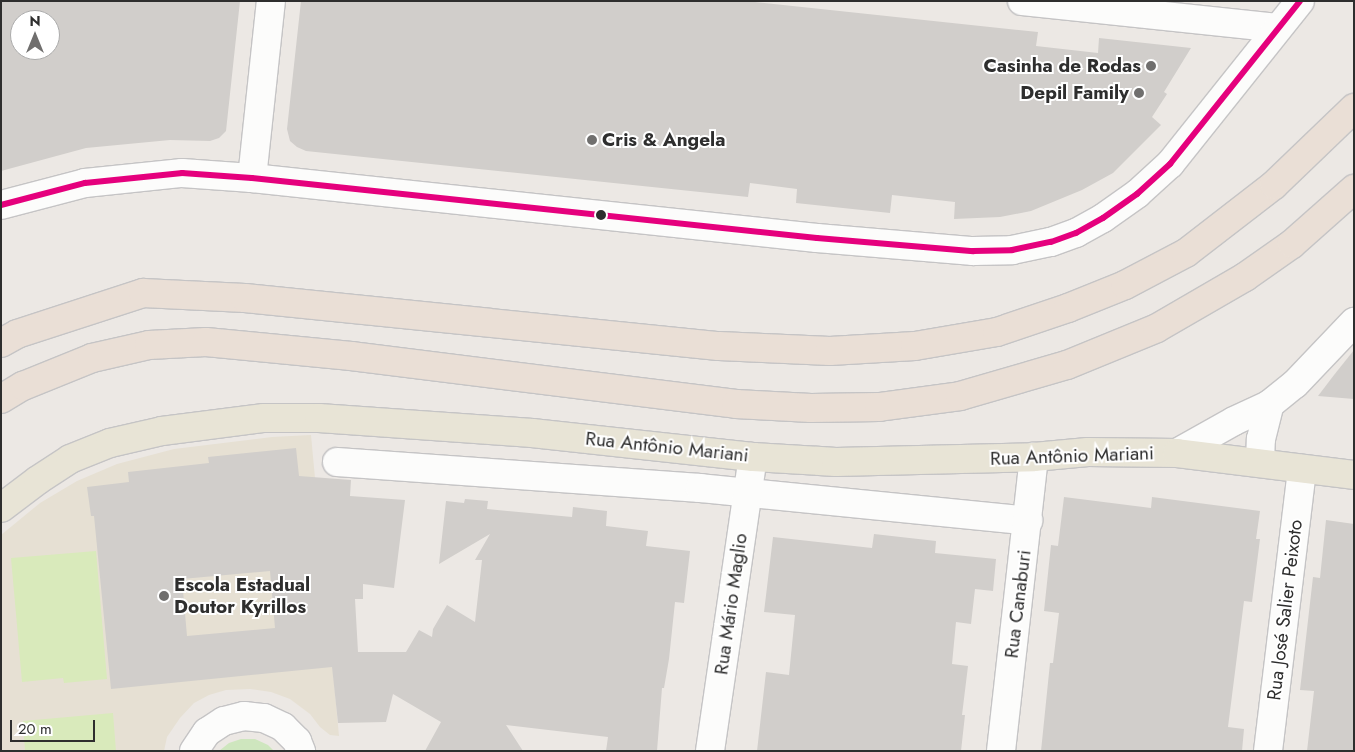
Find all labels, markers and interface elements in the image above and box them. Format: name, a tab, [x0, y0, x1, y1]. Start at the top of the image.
north arrow	[10, 10, 60, 60]
text: N	[29, 11, 41, 31]
place label: Casinha de Rodas	[983, 55, 1141, 77]
marker: Casinha de Rodas	[1145, 60, 1157, 72]
place label: Depil Family	[1020, 82, 1129, 104]
marker: Depil Family	[1133, 87, 1145, 99]
place label: Cris & Angela	[602, 129, 725, 151]
marker: Cris & Angela	[586, 134, 598, 146]
unlabelled marker	[596, 210, 606, 220]
street label: Rua Antônio Mariani	[584, 427, 750, 467]
street label: Rua Antônio Mariani	[990, 442, 1154, 470]
street label: Rua José Salier Peixoto	[1263, 518, 1307, 702]
street label: Rua Mário Maglio	[710, 532, 752, 676]
street label: Rua Canaburi	[1000, 549, 1036, 659]
place label: Escola Estadual Doutor Kyrillos	[174, 574, 310, 618]
marker: Escola Estadual Doutor Kyrillos	[158, 590, 170, 602]
scale bar	[12, 710, 98, 742]
text: 20 m	[18, 718, 52, 740]

